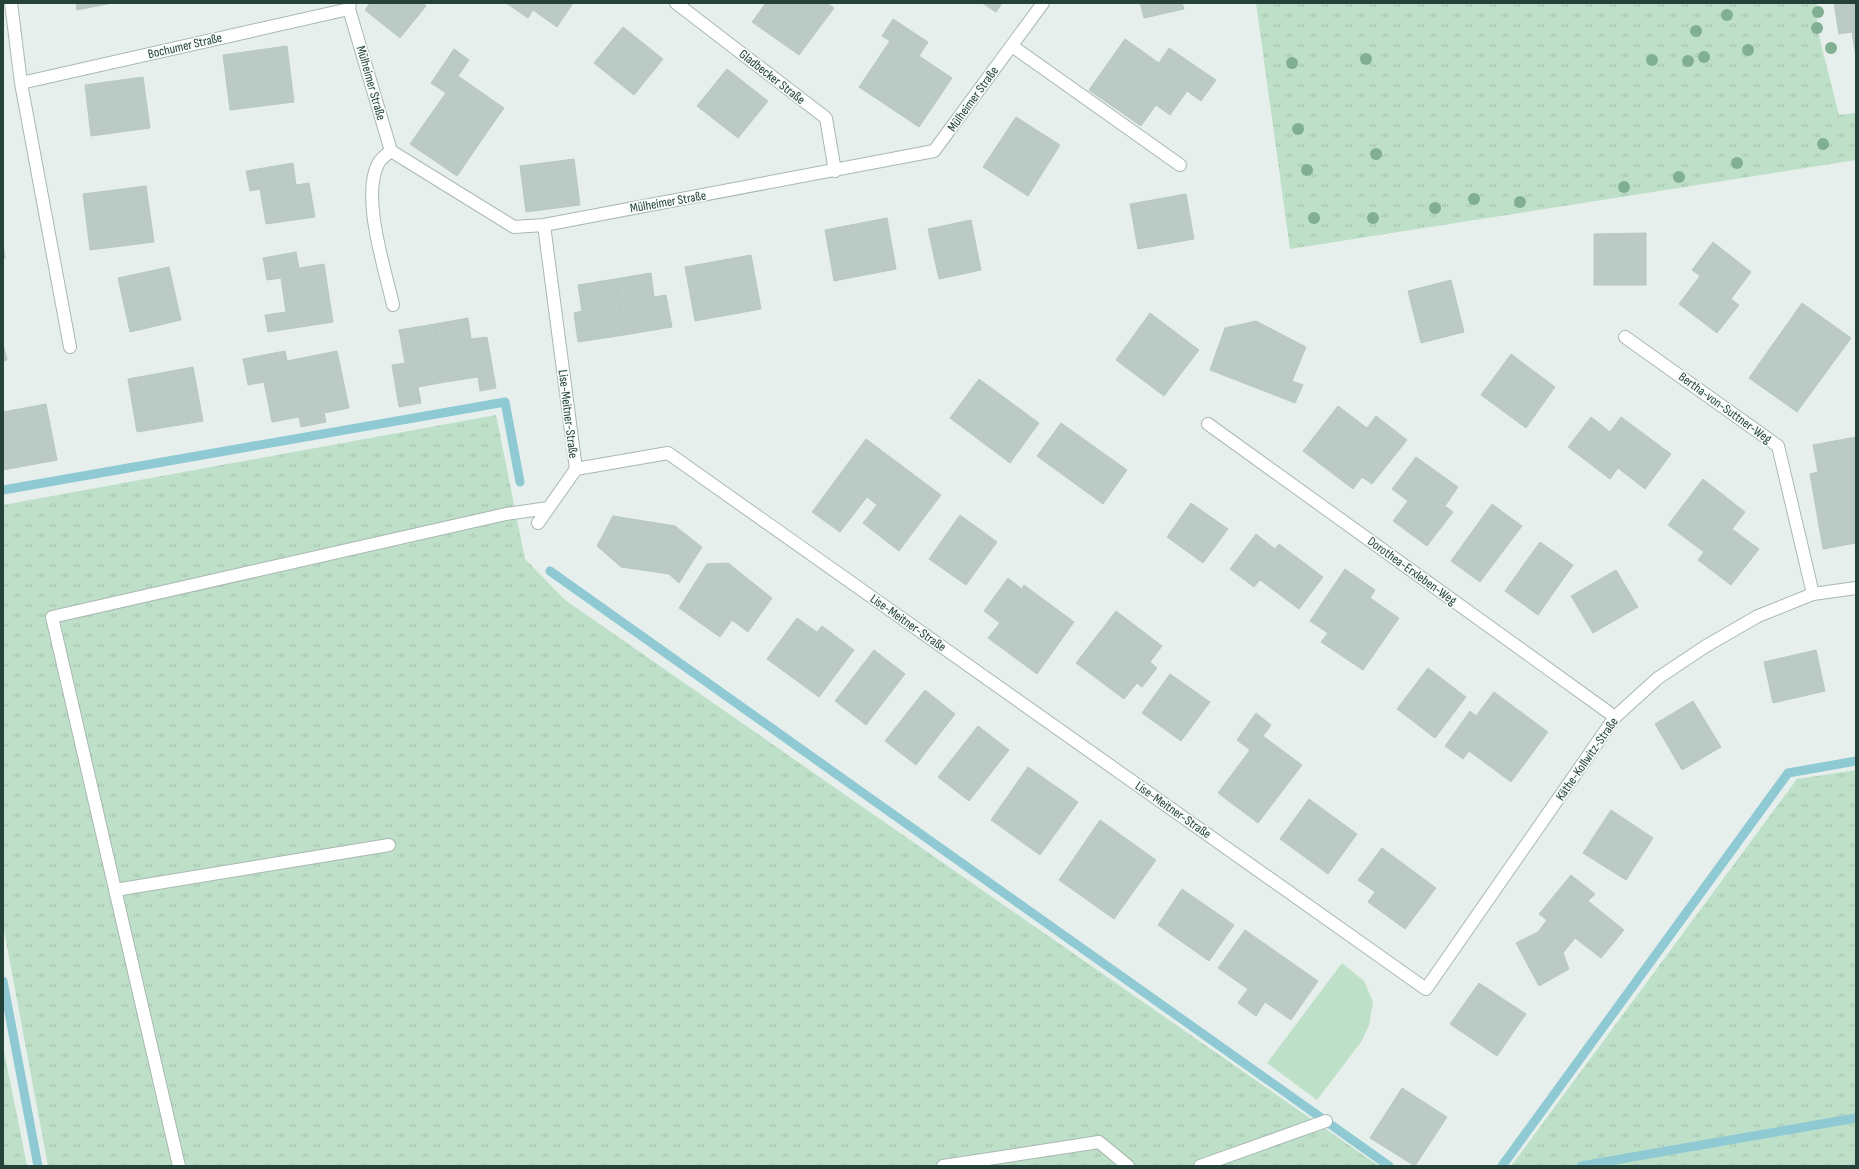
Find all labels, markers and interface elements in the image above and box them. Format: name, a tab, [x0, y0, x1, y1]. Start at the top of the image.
street label: Bochumer Straße	[146, 30, 224, 62]
street label: Mülheimer Straße	[353, 44, 389, 122]
street label: Gladbecker Straße	[736, 46, 808, 108]
street label: Mülheimer Straße	[944, 63, 1002, 135]
street label: Mülheimer Straße	[629, 187, 707, 217]
street label: Lise-Meitner-Straße	[555, 369, 581, 459]
street label: Bertha-von-Suttner-Weg	[1675, 369, 1775, 447]
street label: Dorothea-Erxleben-Weg	[1364, 533, 1460, 609]
street label: Lise-Meitner-Straße	[867, 591, 949, 655]
street label: Käthe-Kollwitz-Straße	[1552, 714, 1622, 804]
street label: Lise-Meitner-Straße	[1132, 778, 1214, 842]

